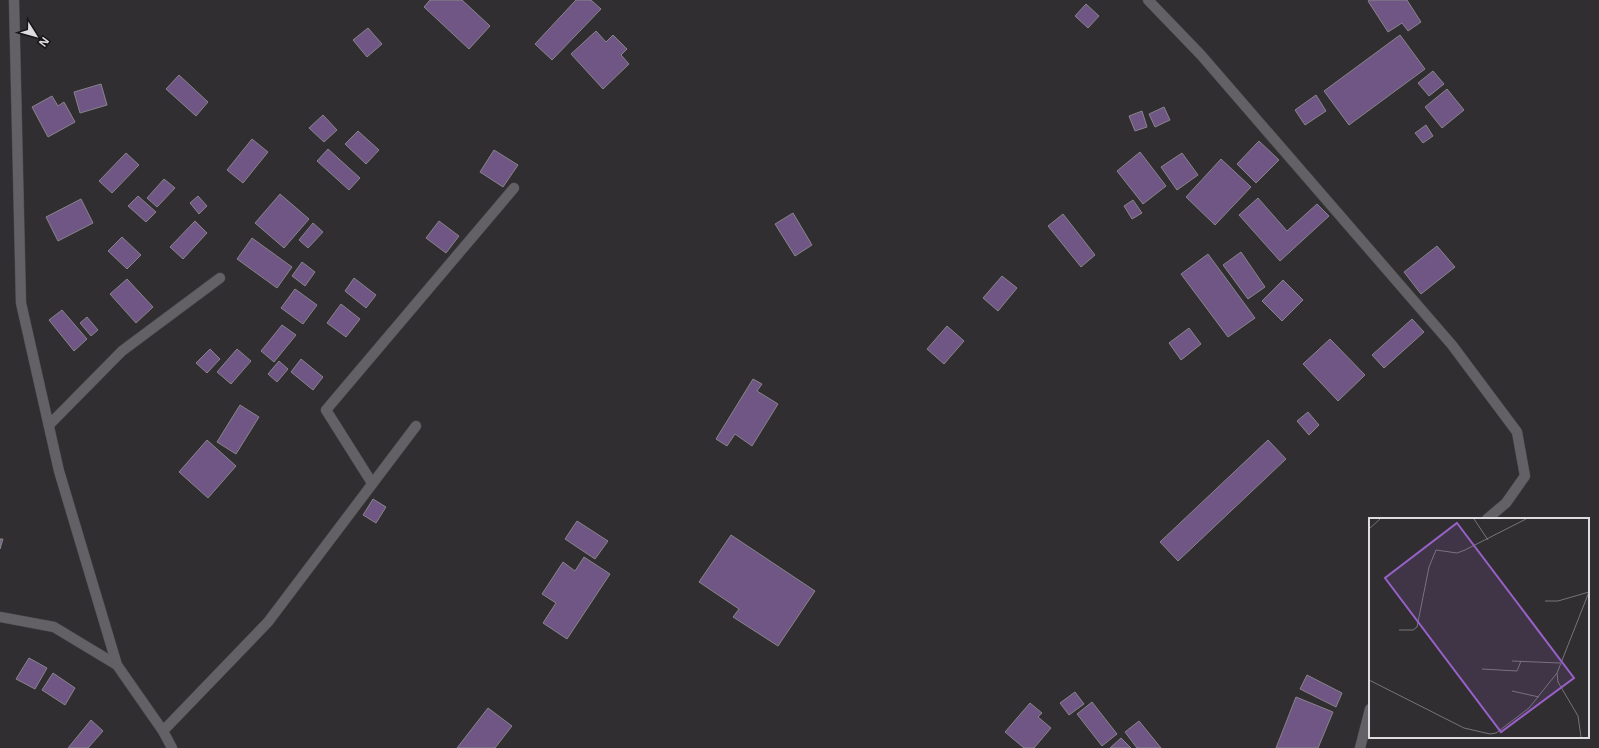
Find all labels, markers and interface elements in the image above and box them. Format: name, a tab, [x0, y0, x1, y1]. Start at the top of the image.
north arrow	[16, 16, 56, 56]
text: N	[36, 34, 53, 50]
inset map	[1369, 518, 1589, 738]

